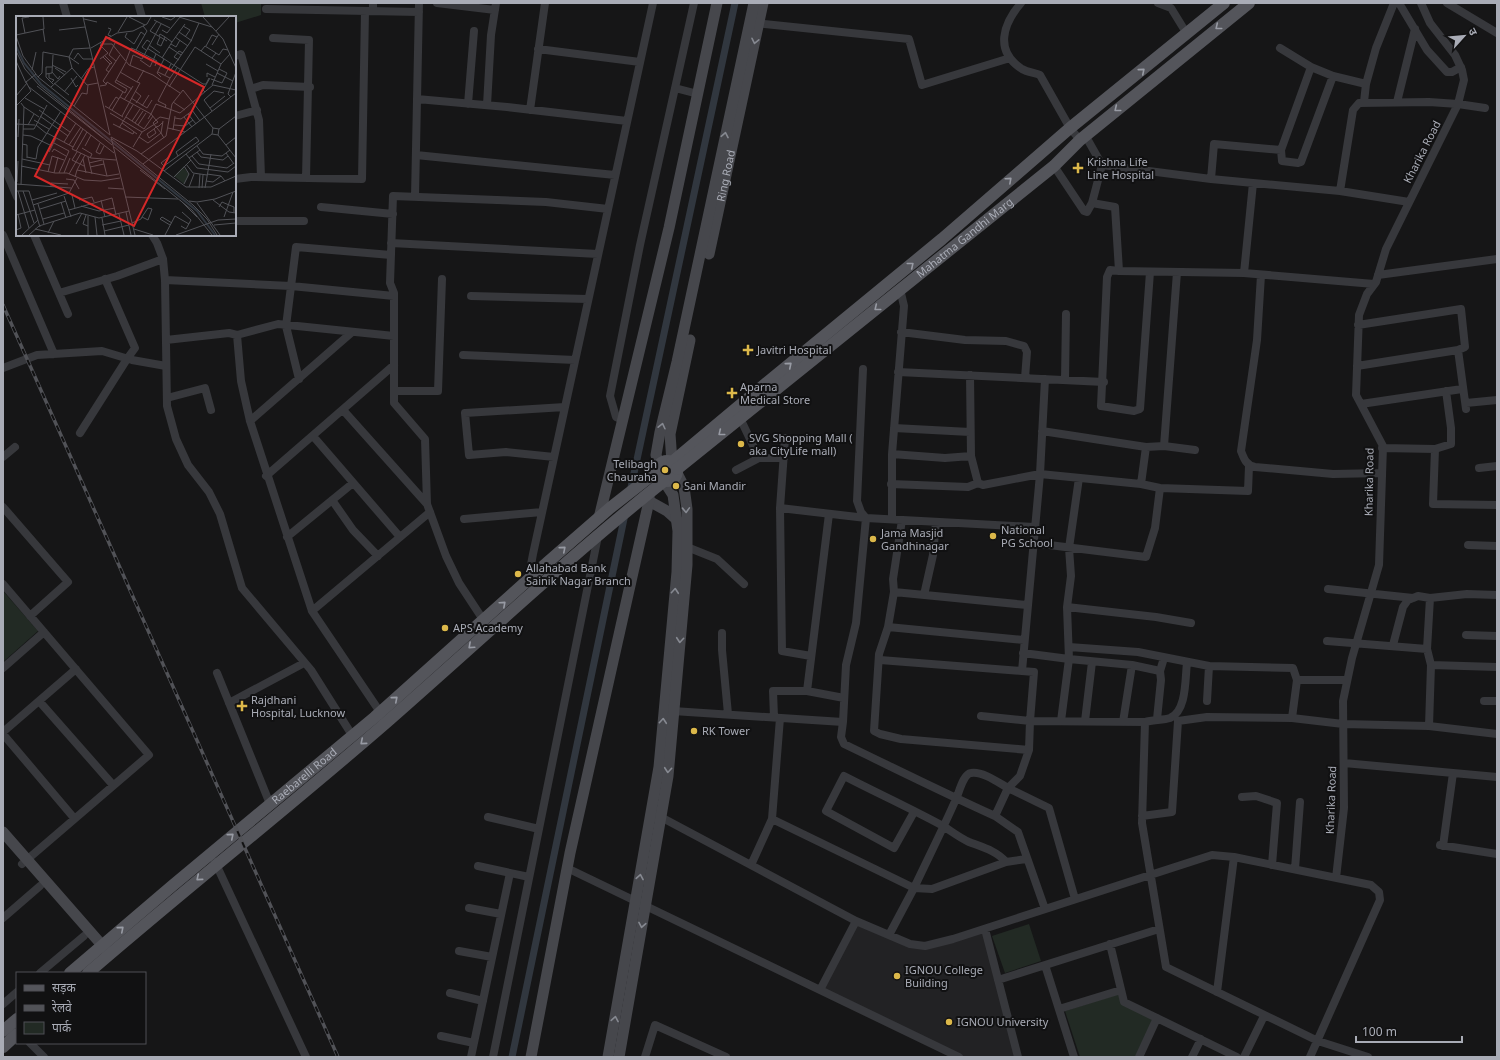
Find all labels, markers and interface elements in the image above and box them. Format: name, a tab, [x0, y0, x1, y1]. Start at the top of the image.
inset map	[16, 16, 236, 236]
north arrow	[1444, 16, 1484, 56]
one-way arrow	[1216, 23, 1223, 30]
text: उ	[1465, 25, 1482, 38]
one-way arrow	[752, 38, 760, 44]
one-way arrow	[1138, 69, 1145, 76]
one-way arrow	[1115, 105, 1122, 112]
street label: Kharika Road	[1399, 118, 1444, 186]
one-way arrow	[720, 132, 729, 138]
street label: Ring Road	[712, 148, 738, 203]
place label: Krishna Life Line Hospital	[1087, 154, 1154, 182]
marker: Krishna Life Line Hospital	[1072, 162, 1084, 174]
one-way arrow	[1004, 178, 1012, 185]
street label: Mahatma Gandhi Marg	[913, 194, 1016, 281]
one-way arrow	[906, 263, 913, 270]
one-way arrow	[874, 303, 881, 310]
place label: Javitri Hospital	[756, 342, 831, 357]
marker: Javitri Hospital	[742, 344, 754, 356]
one-way arrow	[784, 363, 791, 370]
place label: Aparna Medical Store	[740, 379, 810, 407]
marker: Aparna Medical Store	[727, 388, 737, 398]
one-way arrow	[657, 423, 665, 429]
one-way arrow	[718, 429, 726, 436]
place label: SVG Shopping Mall ( aka CityLife mall)	[749, 430, 853, 458]
marker: SVG Shopping Mall ( aka CityLife mall)	[736, 439, 746, 449]
street label: Kharika Road	[1360, 448, 1377, 516]
place label: Telibagh Chauraha	[607, 456, 657, 484]
marker: Telibagh Chauraha	[660, 465, 670, 475]
place label: Sani Mandir	[684, 478, 746, 493]
marker: Sani Mandir	[671, 481, 681, 491]
one-way arrow	[682, 507, 691, 513]
place label: National PG School	[1001, 522, 1053, 550]
place label: Jama Masjid Gandhinagar	[880, 525, 949, 553]
marker: National PG School	[988, 531, 998, 541]
marker: Jama Masjid Gandhinagar	[868, 534, 878, 544]
one-way arrow	[558, 546, 566, 553]
place label: Allahabad Bank Sainik Nagar Branch	[526, 560, 631, 588]
marker: Allahabad Bank Sainik Nagar Branch	[513, 569, 523, 579]
one-way arrow	[671, 588, 680, 594]
one-way arrow	[498, 601, 506, 609]
place label: APS Academy	[453, 620, 523, 635]
marker: APS Academy	[440, 623, 450, 633]
one-way arrow	[675, 637, 684, 643]
one-way arrow	[468, 642, 476, 649]
place label: Rajdhani Hospital, Lucknow	[251, 692, 345, 720]
one-way arrow	[390, 697, 398, 704]
marker: Rajdhani Hospital, Lucknow	[236, 700, 248, 712]
one-way arrow	[659, 718, 668, 724]
place label: RK Tower	[702, 723, 750, 738]
marker: RK Tower	[689, 726, 699, 736]
one-way arrow	[361, 737, 368, 744]
street label: Raebarelli Road	[268, 744, 340, 807]
street label: Kharika Road	[1322, 765, 1339, 834]
one-way arrow	[664, 767, 673, 773]
one-way arrow	[226, 834, 233, 841]
one-way arrow	[196, 874, 203, 881]
one-way arrow	[635, 874, 643, 880]
one-way arrow	[638, 922, 646, 928]
one-way arrow	[116, 927, 123, 934]
place label: IGNOU College Building	[905, 962, 983, 990]
marker: IGNOU College Building	[892, 971, 902, 981]
legend	[16, 972, 146, 1044]
text: सड़क	[52, 979, 77, 996]
text: रेलवे	[52, 999, 72, 1016]
place label: IGNOU University	[957, 1014, 1049, 1029]
one-way arrow	[610, 1015, 618, 1022]
marker: IGNOU University	[944, 1017, 954, 1027]
scale bar	[1356, 1018, 1462, 1044]
text: पार्क	[52, 1019, 72, 1036]
text: 100 m	[1362, 1023, 1397, 1040]

